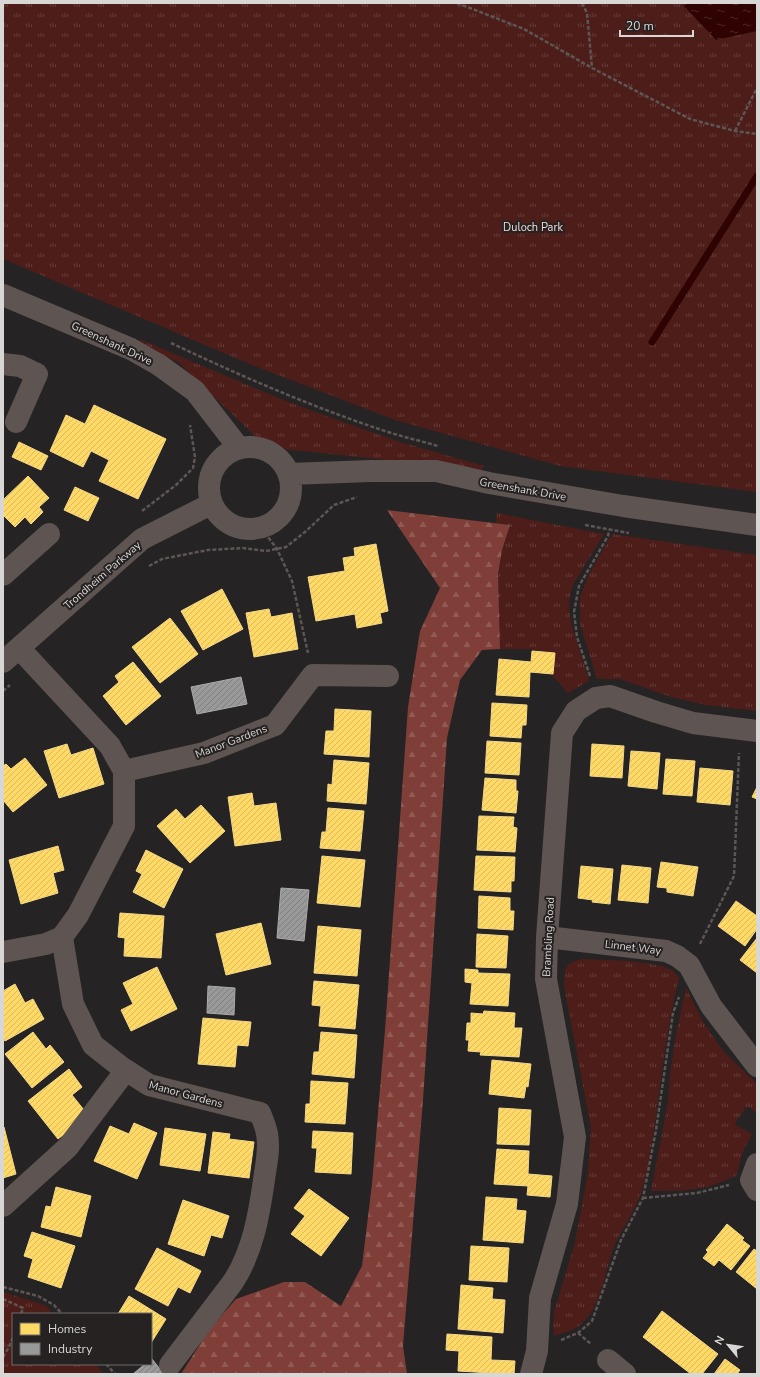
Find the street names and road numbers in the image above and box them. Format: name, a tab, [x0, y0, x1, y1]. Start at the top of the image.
street label: Greenshank Drive	[69, 318, 155, 369]
street label: Greenshank Drive	[478, 474, 568, 505]
street label: Trondheim Parkway	[61, 537, 144, 613]
street label: Manor Gardens	[193, 721, 269, 762]
street label: Brambling Road	[539, 897, 558, 977]
street label: Linnet Way	[604, 937, 662, 958]
street label: Manor Gardens	[147, 1077, 224, 1112]

